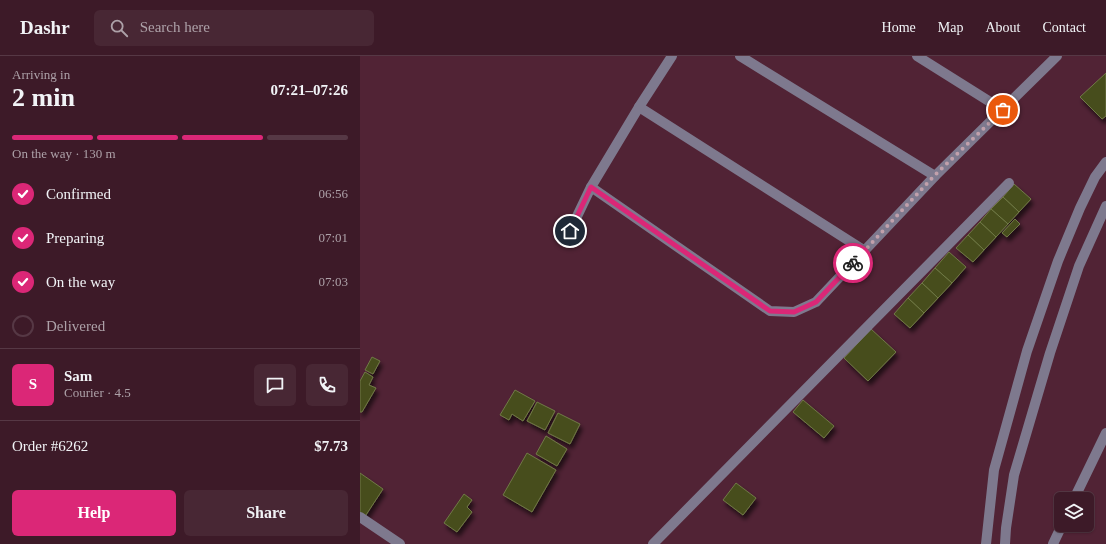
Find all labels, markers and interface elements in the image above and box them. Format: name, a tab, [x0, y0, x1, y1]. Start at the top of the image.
search box	[94, 10, 374, 46]
text: Dashr	[20, 17, 70, 38]
icon: search	[108, 17, 130, 39]
text: Search here	[140, 19, 210, 35]
text: Home	[882, 20, 916, 35]
text: Map	[938, 20, 963, 35]
text: About	[985, 20, 1020, 35]
text: Contact	[1042, 20, 1086, 35]
text: Arriving in	[12, 67, 70, 82]
text: 07:21–07:26	[271, 82, 348, 98]
text: 2 min	[12, 83, 75, 112]
pin	[986, 93, 1020, 127]
icon: bag	[992, 99, 1014, 121]
text: On the way · 130 m	[12, 146, 116, 161]
icon: check	[12, 183, 34, 205]
text: Confirmed	[46, 186, 111, 202]
text: 06:56	[318, 186, 348, 201]
pin	[553, 214, 587, 248]
icon: home	[559, 220, 581, 242]
icon: check	[12, 227, 34, 249]
text: Preparing	[46, 230, 104, 246]
text: 07:01	[318, 230, 348, 245]
courier	[833, 243, 873, 283]
icon: bike	[842, 252, 864, 274]
icon: check	[12, 271, 34, 293]
text: On the way	[46, 274, 115, 290]
text: 07:03	[318, 274, 348, 289]
text: Delivered	[46, 318, 105, 334]
button: chat	[254, 364, 296, 406]
button: phone	[306, 364, 348, 406]
text: Sam	[64, 368, 92, 384]
text: S	[29, 376, 37, 392]
text: Courier · 4.5	[64, 385, 131, 400]
text: Order #6262	[12, 438, 88, 454]
text: $7.73	[314, 438, 348, 454]
button: Help	[12, 490, 176, 536]
button: Share	[184, 490, 348, 536]
map controls	[1054, 492, 1094, 532]
button: layers	[1054, 492, 1094, 532]

